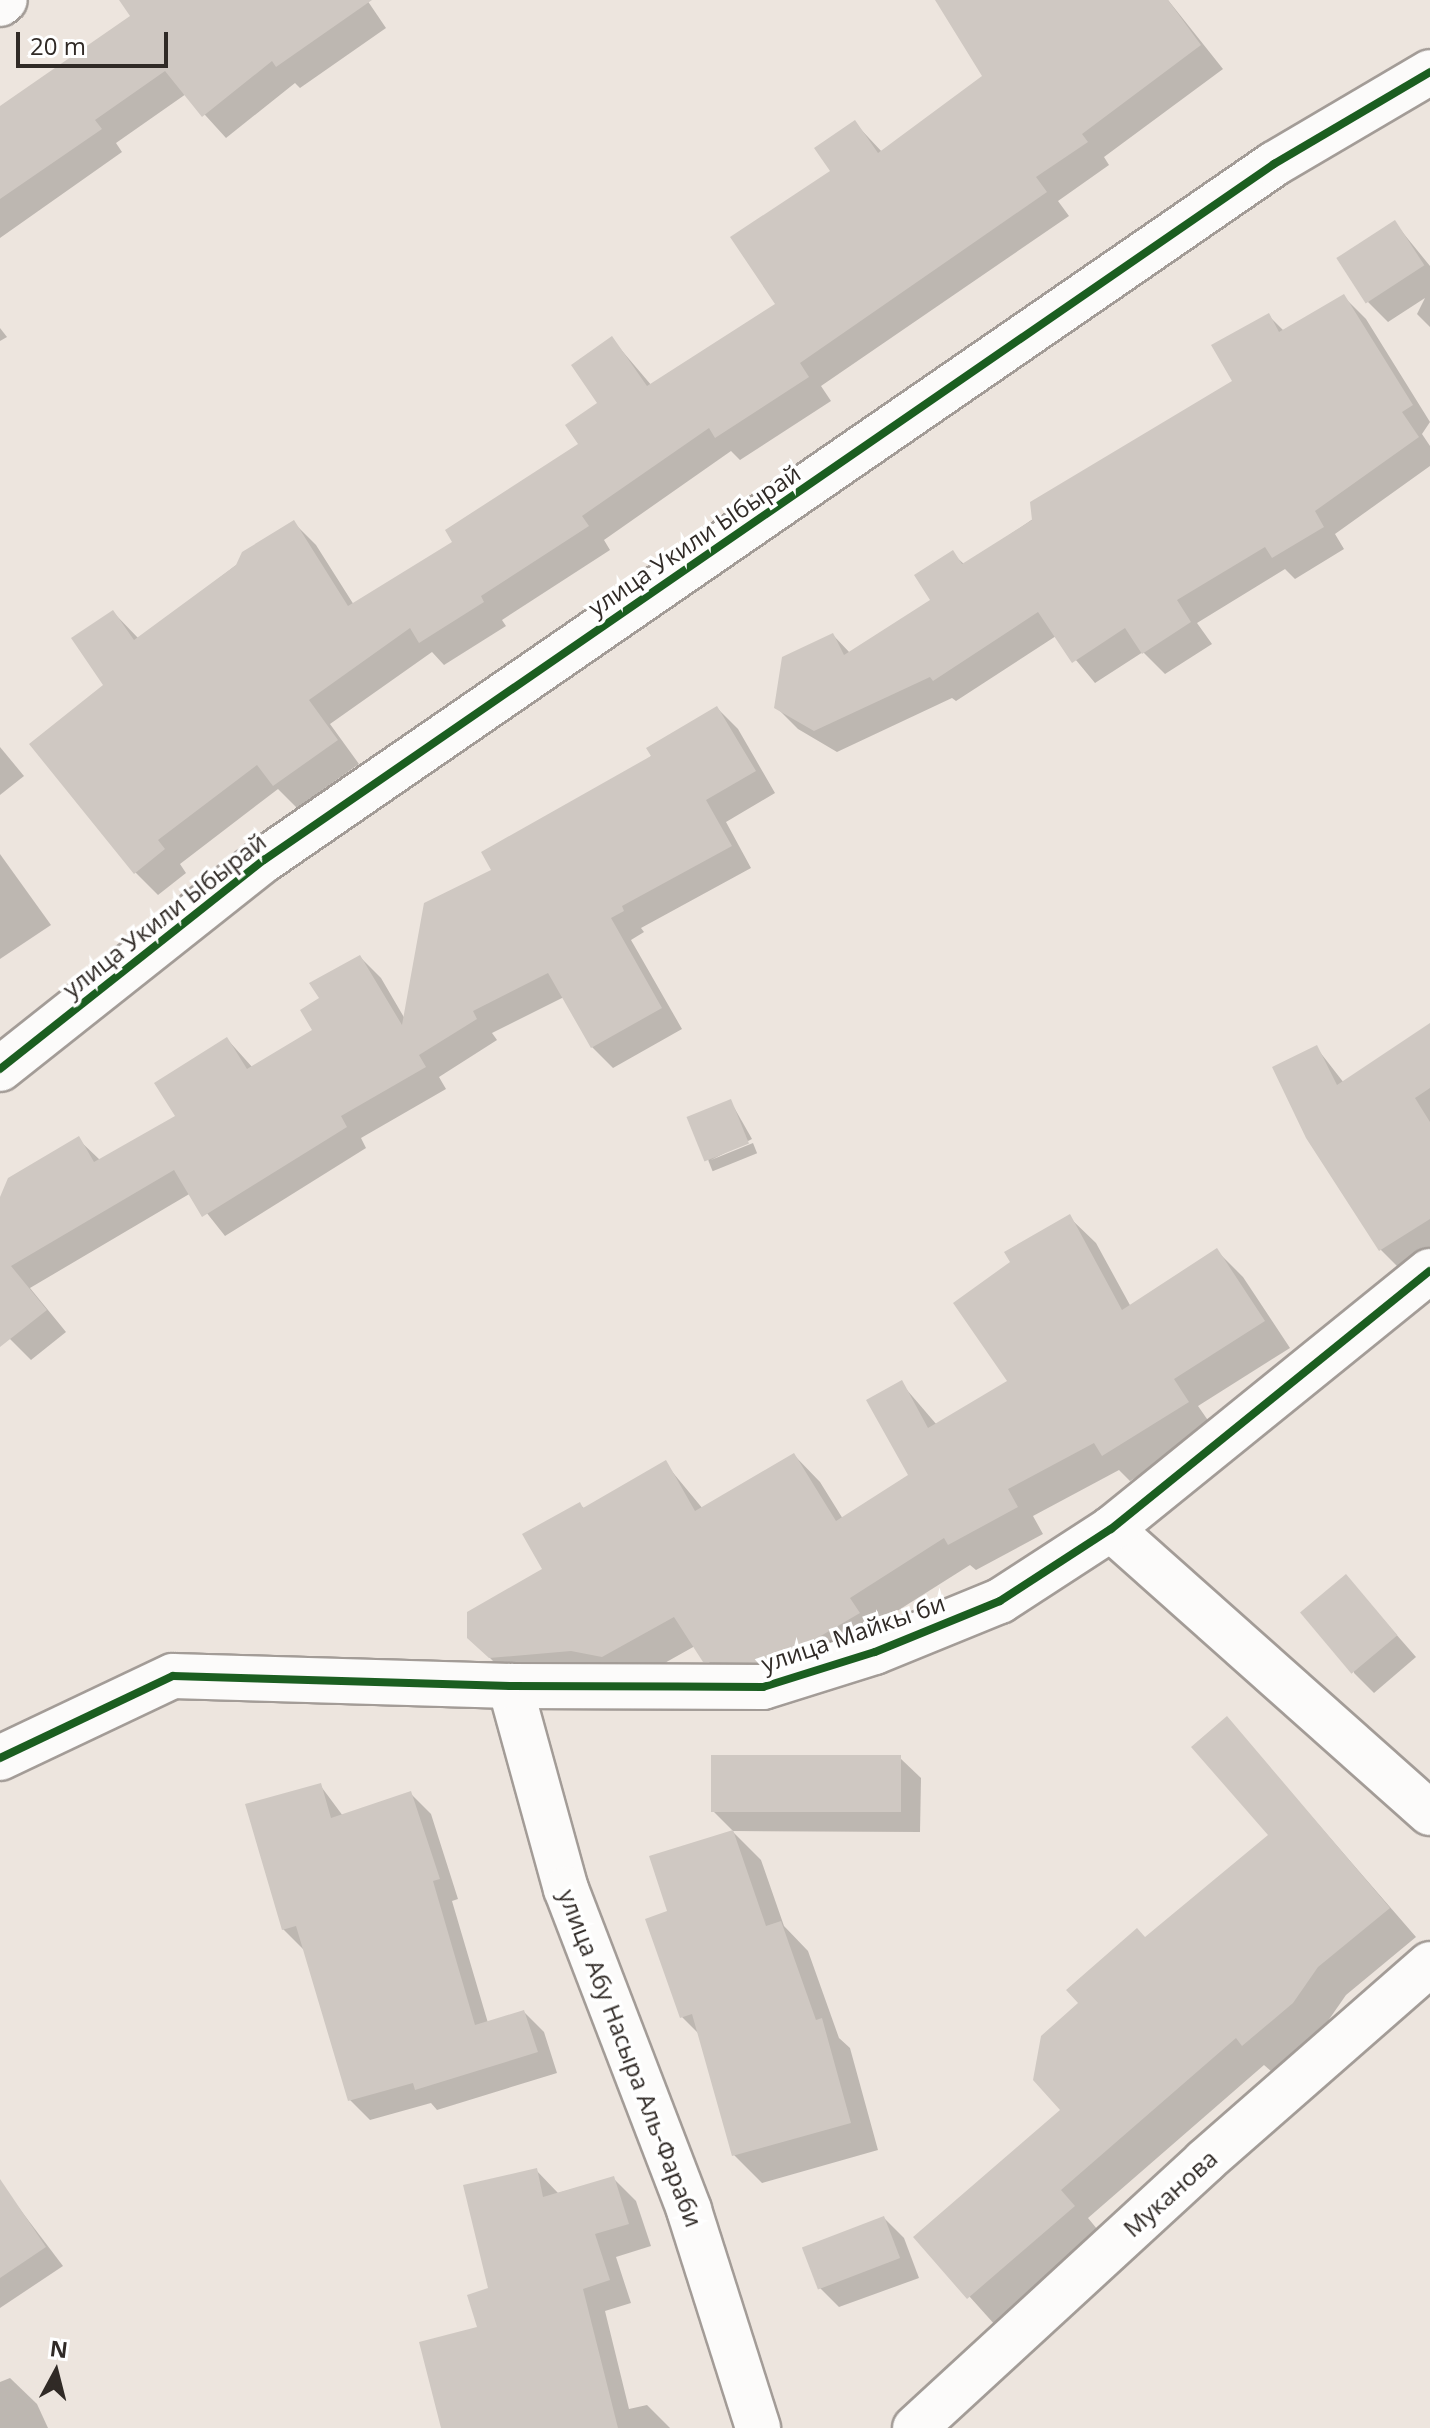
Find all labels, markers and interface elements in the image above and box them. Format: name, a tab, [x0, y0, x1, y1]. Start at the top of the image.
scale bar	[20, 16, 172, 66]
text: 20 m	[30, 29, 86, 62]
street label: улица Укили Ыбырай	[582, 458, 806, 622]
street label: улица Укили Ыбырай	[57, 827, 271, 1003]
street label: улица Майкы би	[757, 1588, 949, 1678]
street label: улица Абу Насыра Аль-Фараби	[553, 1885, 709, 2231]
street label: Муканова	[1117, 2143, 1223, 2243]
north arrow	[16, 2332, 96, 2412]
text: N	[48, 2332, 70, 2364]

